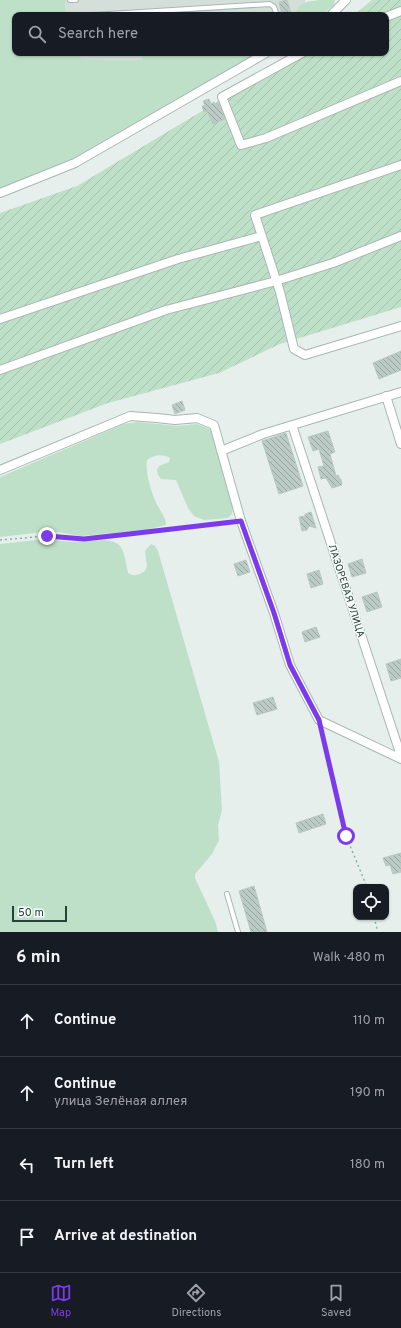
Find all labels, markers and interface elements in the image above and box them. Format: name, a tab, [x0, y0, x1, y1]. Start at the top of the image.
search box	[12, 12, 389, 56]
icon: search	[26, 23, 48, 45]
text: Search here	[58, 25, 138, 44]
route end	[38, 527, 56, 545]
street label: ЛАЗОРЕВАЯ УЛИЦА	[325, 543, 367, 639]
route start	[337, 827, 355, 845]
map controls	[353, 884, 389, 920]
button: locate	[353, 884, 389, 920]
scale bar	[12, 904, 67, 923]
text: 50 m	[18, 906, 44, 920]
text: 6 min	[16, 947, 60, 969]
text: Walk · 480 m	[313, 950, 385, 966]
icon: ahead	[16, 1010, 38, 1032]
text: Continue	[54, 1011, 116, 1030]
text: 110 m	[353, 1013, 385, 1029]
text: Continue	[54, 1075, 116, 1094]
icon: ahead	[16, 1082, 38, 1104]
text: 190 m	[350, 1085, 385, 1101]
text: улица Зелёная аллея	[54, 1094, 187, 1110]
icon: left	[16, 1154, 38, 1176]
text: Turn left	[54, 1155, 114, 1174]
text: 180 m	[350, 1157, 385, 1173]
icon: arrive	[16, 1226, 38, 1248]
text: Arrive at destination	[54, 1227, 197, 1246]
tab: Map	[50, 1282, 72, 1320]
tab: Directions	[171, 1282, 221, 1320]
tab: Saved	[321, 1282, 351, 1320]

